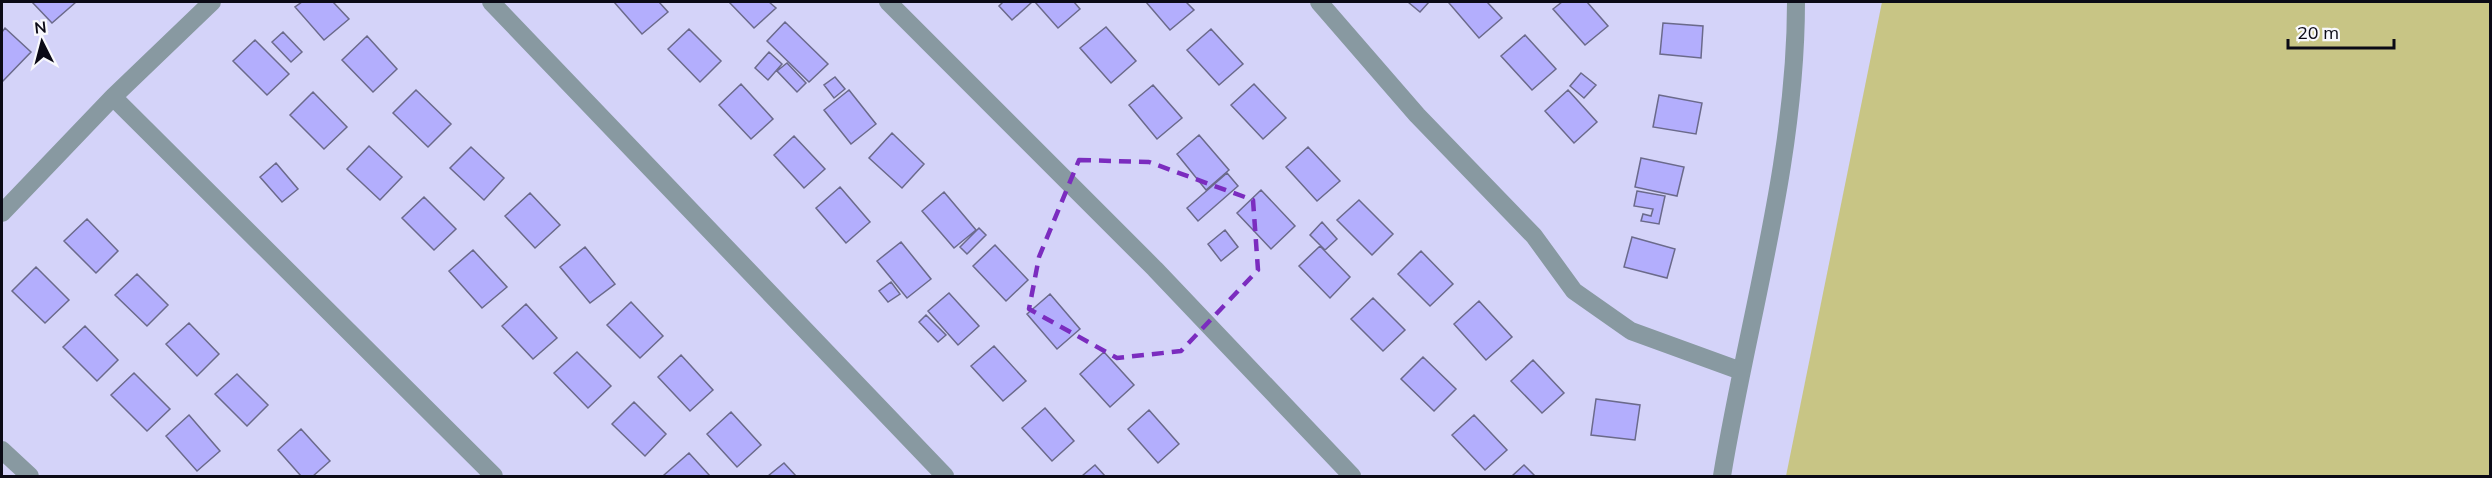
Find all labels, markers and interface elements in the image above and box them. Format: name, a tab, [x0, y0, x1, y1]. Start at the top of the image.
north arrow	[12, 12, 72, 72]
scale bar	[2288, 12, 2394, 50]
text: N	[33, 17, 47, 38]
text: 20 m	[2297, 21, 2339, 44]

